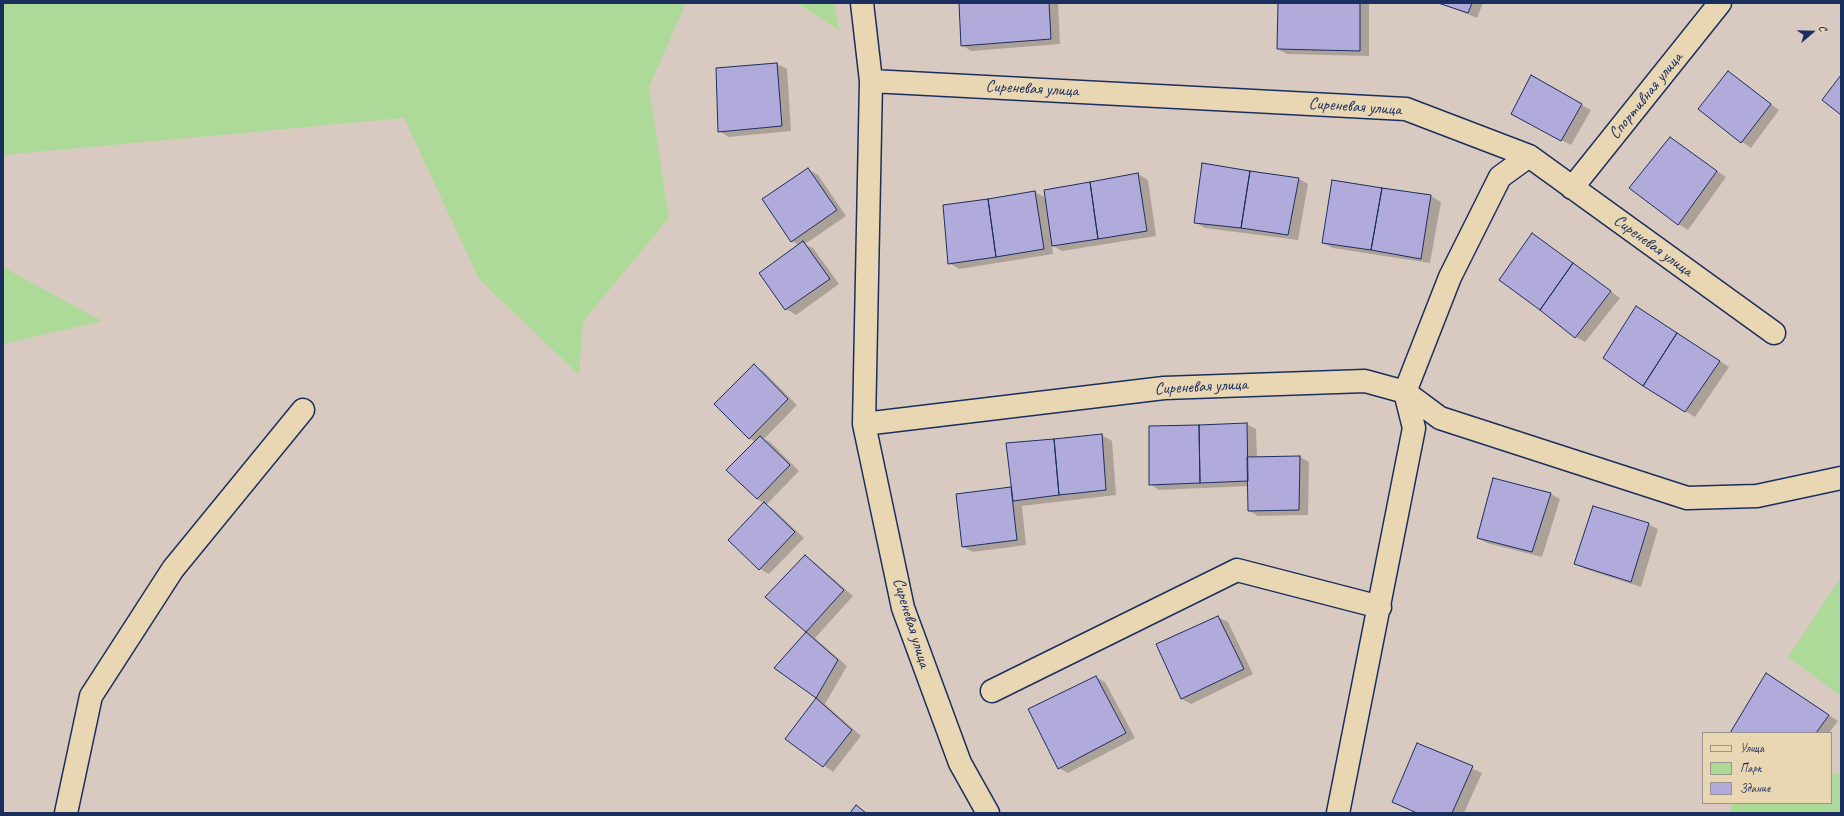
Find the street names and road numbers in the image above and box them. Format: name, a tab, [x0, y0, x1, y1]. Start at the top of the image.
street label: Спортивная улица	[1605, 48, 1687, 144]
street label: Сиреневая улица	[985, 76, 1079, 102]
street label: Сиреневая улица	[1308, 94, 1402, 120]
street label: Сиреневая улица	[1609, 210, 1697, 282]
street label: Сиреневая улица	[1154, 374, 1248, 400]
street label: Сиреневая улица	[888, 576, 934, 670]

